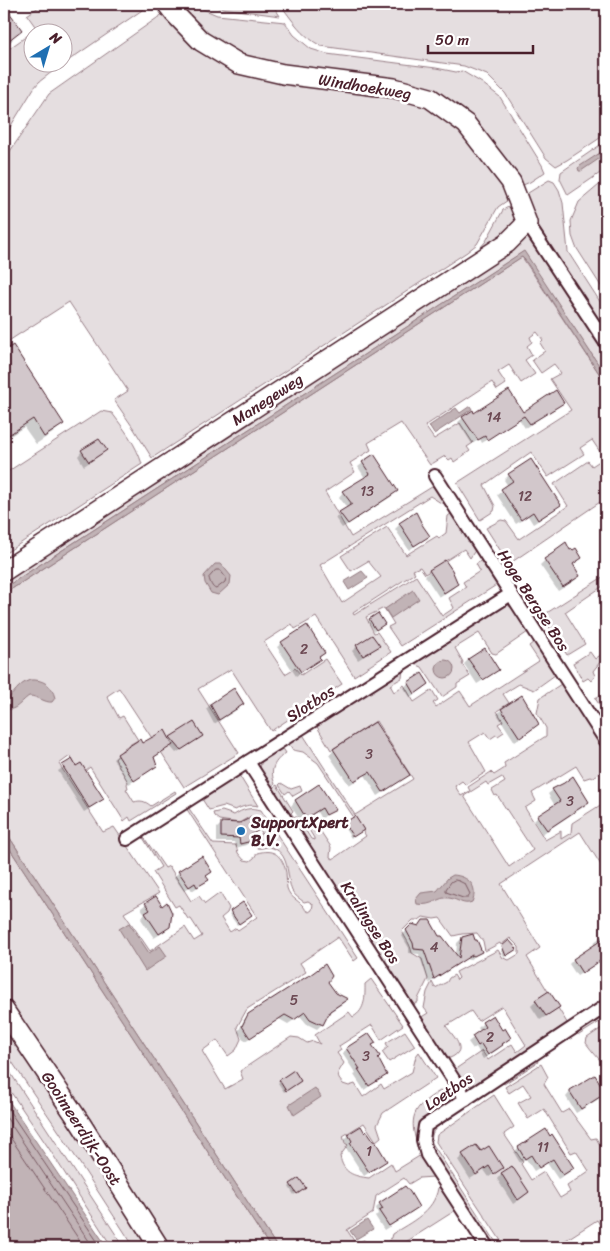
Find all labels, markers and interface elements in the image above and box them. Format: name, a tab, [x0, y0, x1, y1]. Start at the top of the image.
north arrow	[22, 22, 72, 72]
scale bar	[428, 22, 532, 54]
text: N	[43, 25, 67, 51]
text: 50 m	[435, 27, 470, 53]
street label: Windhoekweg	[316, 65, 414, 108]
street label: Manegeweg	[225, 365, 309, 434]
house number: 14	[487, 405, 502, 430]
house number: 13	[360, 479, 374, 504]
house number: 12	[518, 484, 532, 509]
street label: Hoge Bergse Bos	[489, 543, 578, 658]
house number: 2	[300, 637, 308, 662]
street label: Slotbos	[280, 676, 341, 730]
house number: 3	[365, 742, 373, 767]
house number: 3	[566, 789, 574, 814]
place label: SupportXpert B.V.	[250, 808, 348, 855]
marker: SupportXpert B.V.	[235, 825, 247, 837]
street label: Kralingse Bos	[333, 875, 409, 970]
house number: 4	[430, 935, 439, 960]
house number: 5	[290, 988, 299, 1013]
house number: 2	[486, 1025, 494, 1050]
house number: 3	[362, 1044, 370, 1069]
street label: Loetbos	[418, 1064, 479, 1118]
street label: Gooimeerdijk-Oost	[33, 1065, 130, 1192]
house number: 11	[537, 1135, 549, 1160]
house number: 1	[366, 1139, 372, 1164]

